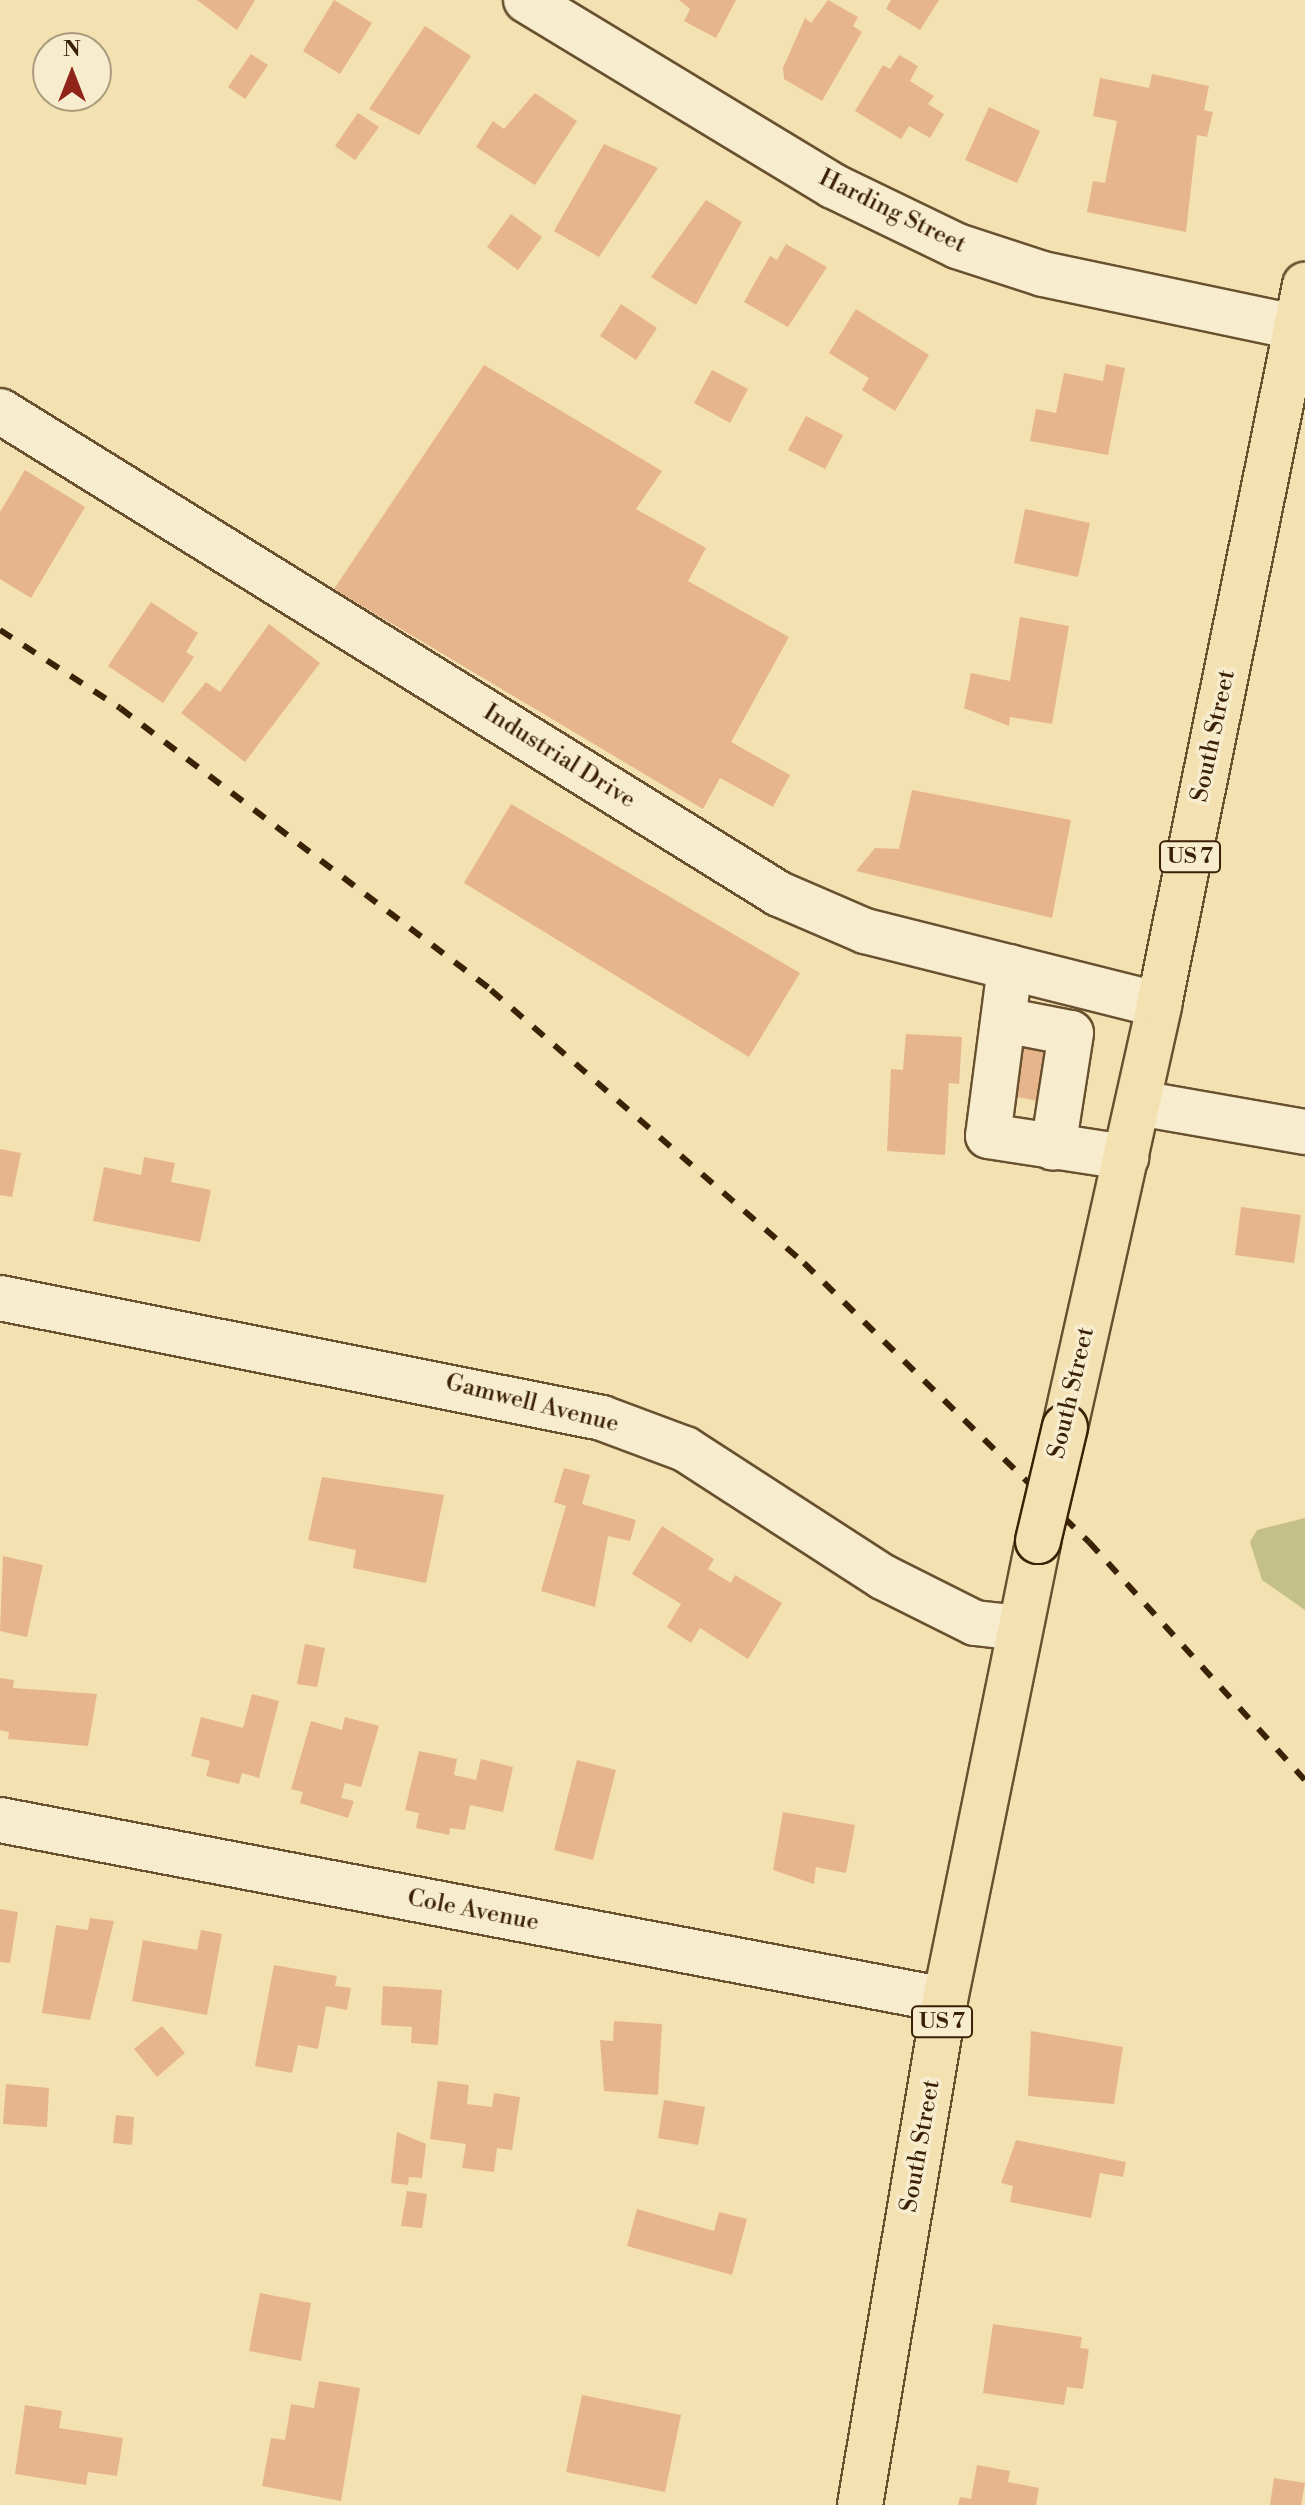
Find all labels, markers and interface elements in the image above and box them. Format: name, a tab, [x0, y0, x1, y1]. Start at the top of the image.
north arrow	[32, 32, 112, 112]
text: N	[63, 36, 81, 63]
street label: Harding Street	[814, 164, 970, 260]
street label: South Street	[1186, 667, 1242, 805]
street label: Industrial Drive	[478, 699, 640, 815]
road number: US 7	[1158, 839, 1222, 875]
street label: South Street	[1043, 1324, 1101, 1462]
street label: Gamwell Avenue	[442, 1369, 622, 1439]
street label: Cole Avenue	[405, 1884, 541, 1938]
road number: US 7	[910, 2004, 974, 2040]
street label: South Street	[895, 2077, 947, 2215]

